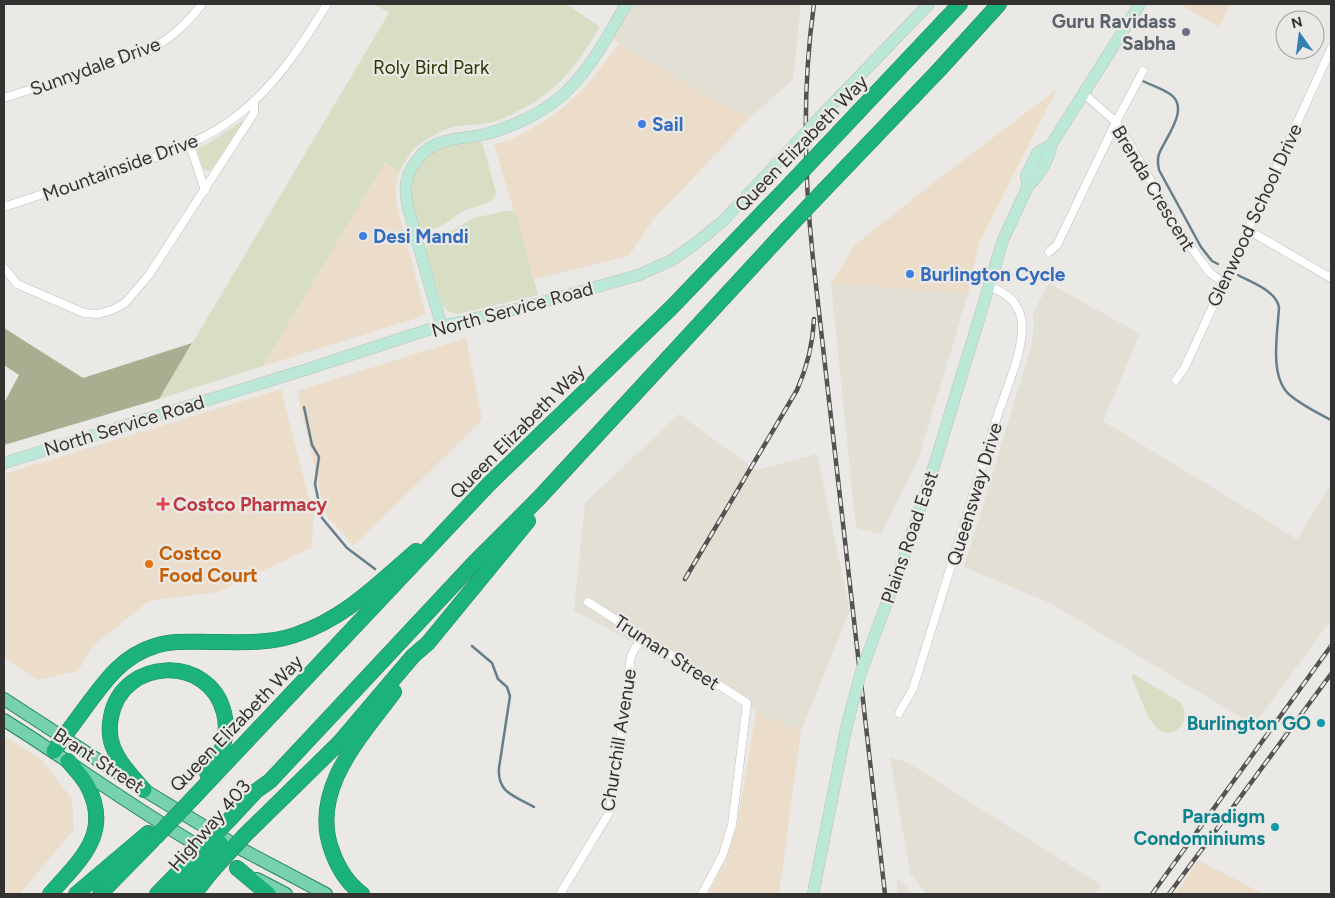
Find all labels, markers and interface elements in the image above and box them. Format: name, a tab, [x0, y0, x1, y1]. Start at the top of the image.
place label: Guru Ravidass Sabha	[1052, 10, 1176, 55]
north arrow	[1275, 10, 1325, 60]
text: N	[1290, 13, 1304, 32]
marker: Guru Ravidass Sabha	[1180, 26, 1192, 38]
street label: Sunnydale Drive	[27, 32, 164, 101]
park label: Roly Bird Park	[373, 56, 490, 79]
street label: Queen Elizabeth Way	[730, 70, 873, 217]
place label: Sail	[652, 113, 683, 136]
marker: Sail	[636, 118, 648, 130]
street label: Glenwood School Drive	[1202, 120, 1307, 310]
street label: Brenda Crescent	[1107, 121, 1200, 255]
street label: Mountainside Drive	[39, 129, 201, 206]
place label: Desi Mandi	[373, 225, 469, 248]
marker: Desi Mandi	[357, 230, 369, 242]
place label: Burlington Cycle	[920, 263, 1066, 286]
marker: Burlington Cycle	[904, 268, 916, 280]
street label: North Service Road	[429, 277, 596, 342]
street label: Queen Elizabeth Way	[445, 359, 590, 504]
street label: North Service Road	[41, 390, 207, 461]
street label: Queensway Drive	[942, 420, 1007, 569]
street label: Plains Road East	[876, 468, 943, 607]
place label: Costco Pharmacy	[173, 493, 327, 516]
marker: Costco Pharmacy	[157, 498, 169, 510]
place label: Costco Food Court	[159, 542, 258, 587]
marker: Costco Food Court	[143, 558, 155, 570]
street label: Truman Street	[610, 610, 724, 695]
street label: Queen Elizabeth Way	[165, 650, 308, 797]
street label: Churchill Avenue	[596, 667, 641, 813]
place label: Burlington GO	[1187, 712, 1311, 735]
marker: Burlington GO	[1315, 717, 1327, 729]
street label: Brant Street	[49, 723, 148, 798]
street label: Highway 403	[163, 775, 255, 876]
place label: Paradigm Condominiums	[1134, 805, 1265, 850]
marker: Paradigm Condominiums	[1269, 821, 1281, 833]

